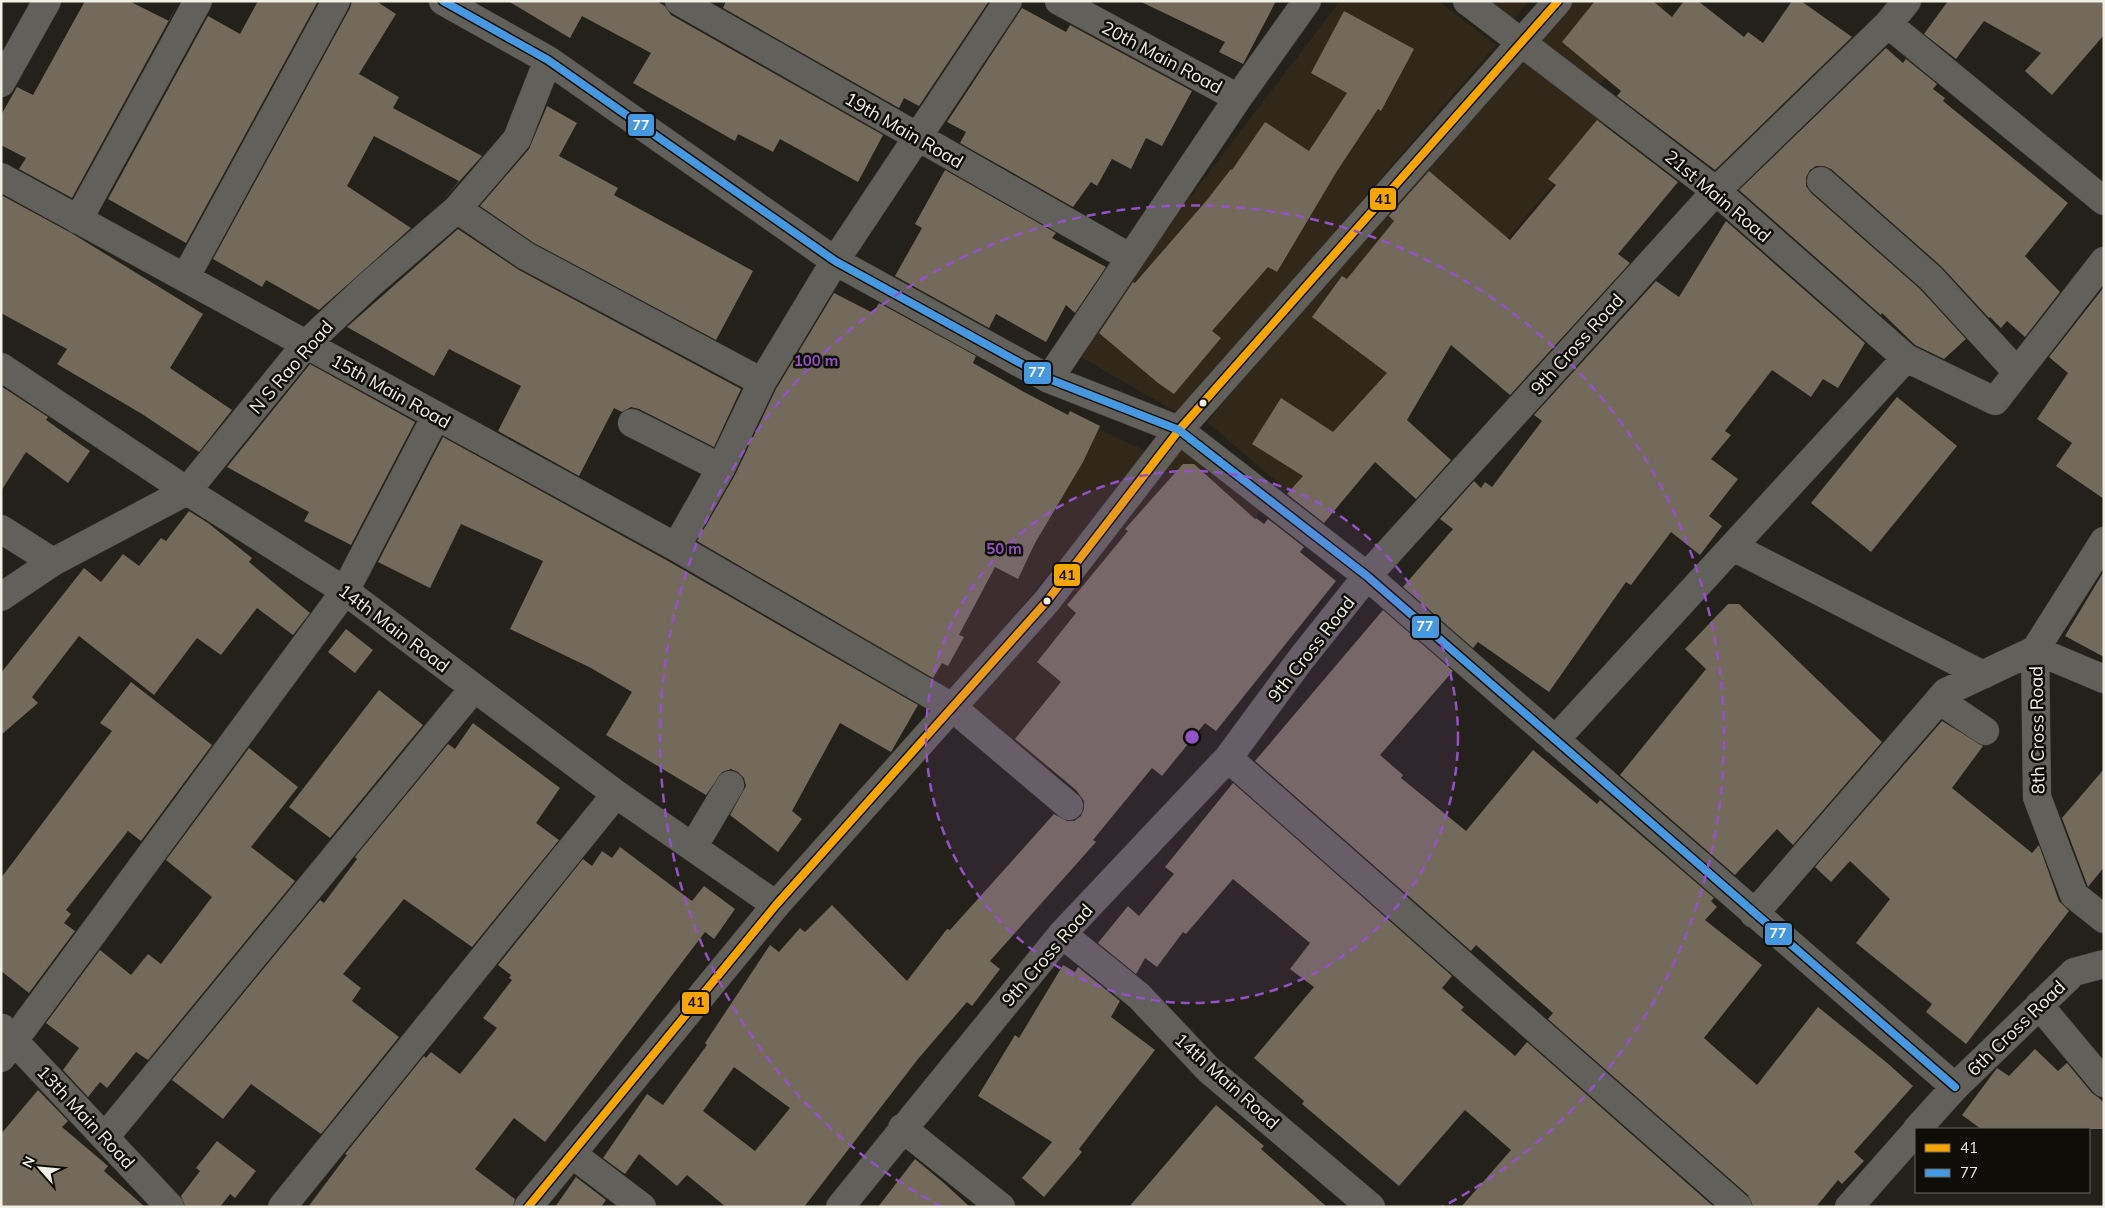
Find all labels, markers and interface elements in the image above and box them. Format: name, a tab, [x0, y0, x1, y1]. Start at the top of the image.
street label: 20th Main Road	[1098, 16, 1226, 98]
street label: 19th Main Road	[841, 87, 967, 173]
line badge: 77	[627, 113, 655, 137]
text: 77	[633, 116, 649, 134]
street label: 21st Main Road	[1660, 145, 1776, 247]
line badge: 41	[1369, 187, 1397, 211]
text: 41	[1375, 190, 1391, 208]
street label: 9th Cross Road	[1526, 289, 1628, 399]
street label: N S Rao Road	[244, 316, 338, 418]
street label: 15th Main Road	[327, 349, 455, 433]
text: 100 m	[794, 351, 838, 370]
line badge: 77	[1023, 361, 1052, 385]
text: 77	[1029, 363, 1045, 381]
unlabelled marker	[1198, 398, 1208, 408]
text: 50 m	[986, 539, 1022, 558]
line badge: 41	[1053, 563, 1081, 587]
text: 41	[1059, 566, 1075, 584]
street label: 14th Main Road	[334, 579, 454, 677]
street label: 9th Cross Road	[1263, 591, 1359, 707]
unlabelled marker	[1042, 596, 1052, 606]
line badge: 77	[1411, 615, 1440, 639]
text: 77	[1417, 617, 1433, 635]
street label: 8th Cross Road	[2024, 666, 2050, 794]
centre of rings	[1183, 728, 1201, 746]
street label: 9th Cross Road	[996, 899, 1098, 1011]
line badge: 77	[1764, 922, 1793, 946]
text: 77	[1770, 924, 1786, 942]
street label: 6th Cross Road	[1962, 975, 2070, 1081]
line badge: 41	[681, 991, 710, 1015]
text: 41	[688, 993, 704, 1011]
street label: 14th Main Road	[1170, 1028, 1284, 1134]
street label: 13th Main Road	[32, 1060, 140, 1174]
legend	[1915, 1128, 2090, 1193]
text: 41	[1960, 1138, 1978, 1157]
north arrow	[15, 1143, 65, 1193]
text: N	[18, 1153, 39, 1171]
text: 77	[1960, 1163, 1978, 1182]

